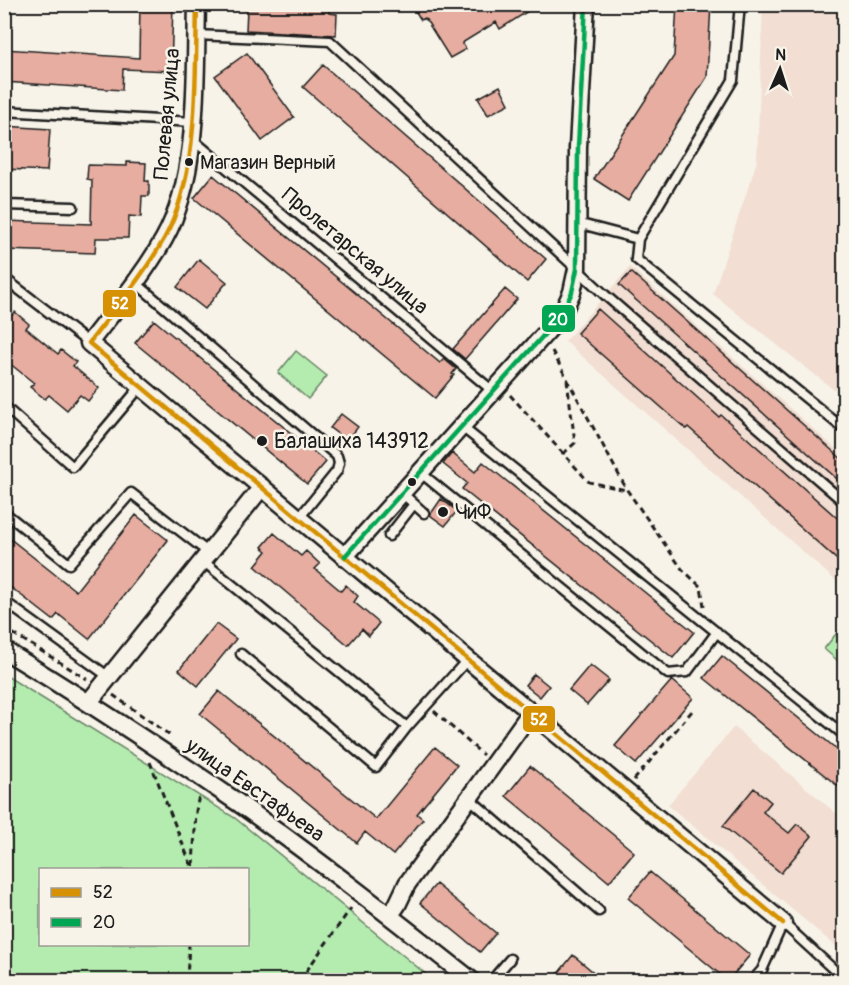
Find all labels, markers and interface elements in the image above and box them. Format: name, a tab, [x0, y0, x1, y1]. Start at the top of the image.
north arrow	[750, 39, 810, 99]
text: N	[775, 45, 787, 65]
street label: Полевая улица	[148, 47, 186, 181]
place label: Магазин Верный	[200, 150, 336, 175]
marker: Магазин Верный	[183, 156, 195, 168]
street label: Пролетарская улица	[276, 182, 434, 320]
line badge: 52	[102, 289, 137, 318]
text: 52	[111, 294, 129, 314]
line badge: 20	[541, 304, 576, 333]
text: 20	[548, 310, 568, 330]
place label: Балашиха 143912	[274, 428, 429, 455]
marker: Балашиха 143912	[255, 434, 269, 448]
unlabelled marker	[406, 476, 418, 488]
place label: ЧиФ	[455, 499, 491, 526]
marker: ЧиФ	[436, 505, 450, 519]
line badge: 52	[522, 705, 556, 733]
text: 52	[530, 710, 548, 730]
street label: улица Евстафьева	[179, 731, 330, 848]
legend	[39, 868, 249, 946]
text: 52	[93, 881, 113, 904]
text: 20	[93, 911, 115, 934]

